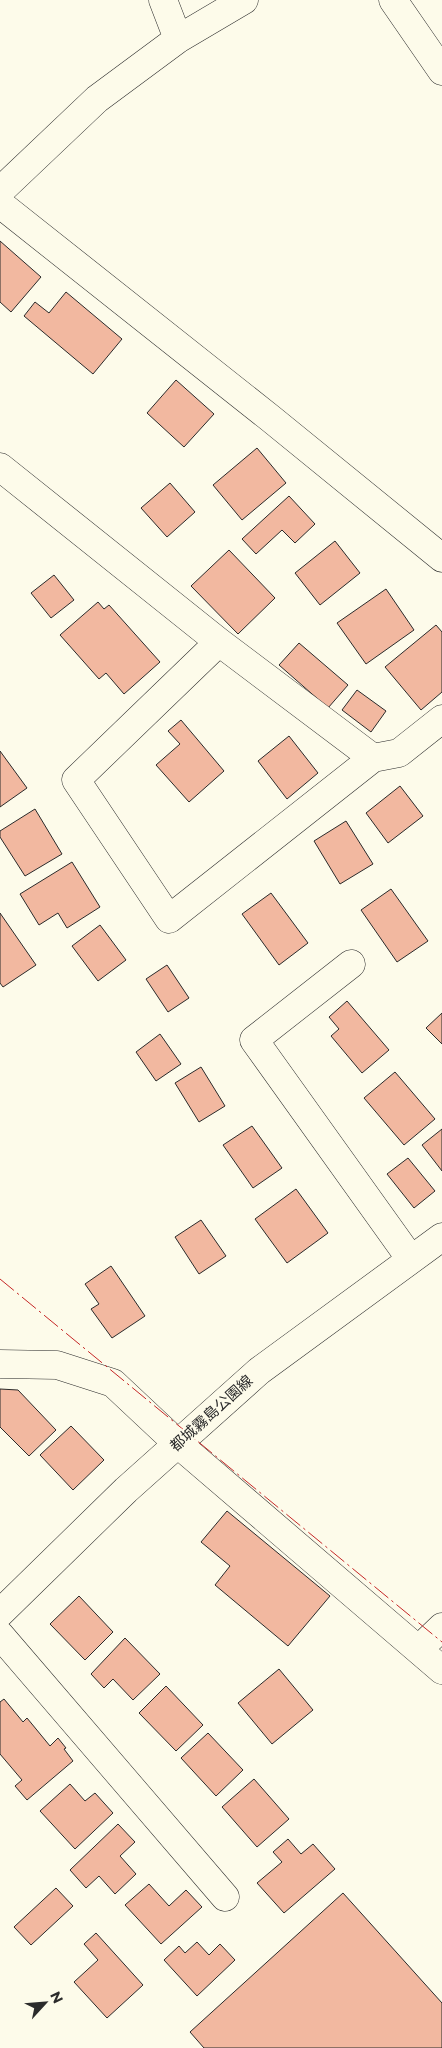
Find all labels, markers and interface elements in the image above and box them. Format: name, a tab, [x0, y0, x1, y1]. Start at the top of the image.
street label: 都城霧島公園線	[166, 1371, 256, 1455]
north arrow	[20, 1978, 70, 2028]
text: N	[46, 1988, 67, 2006]

